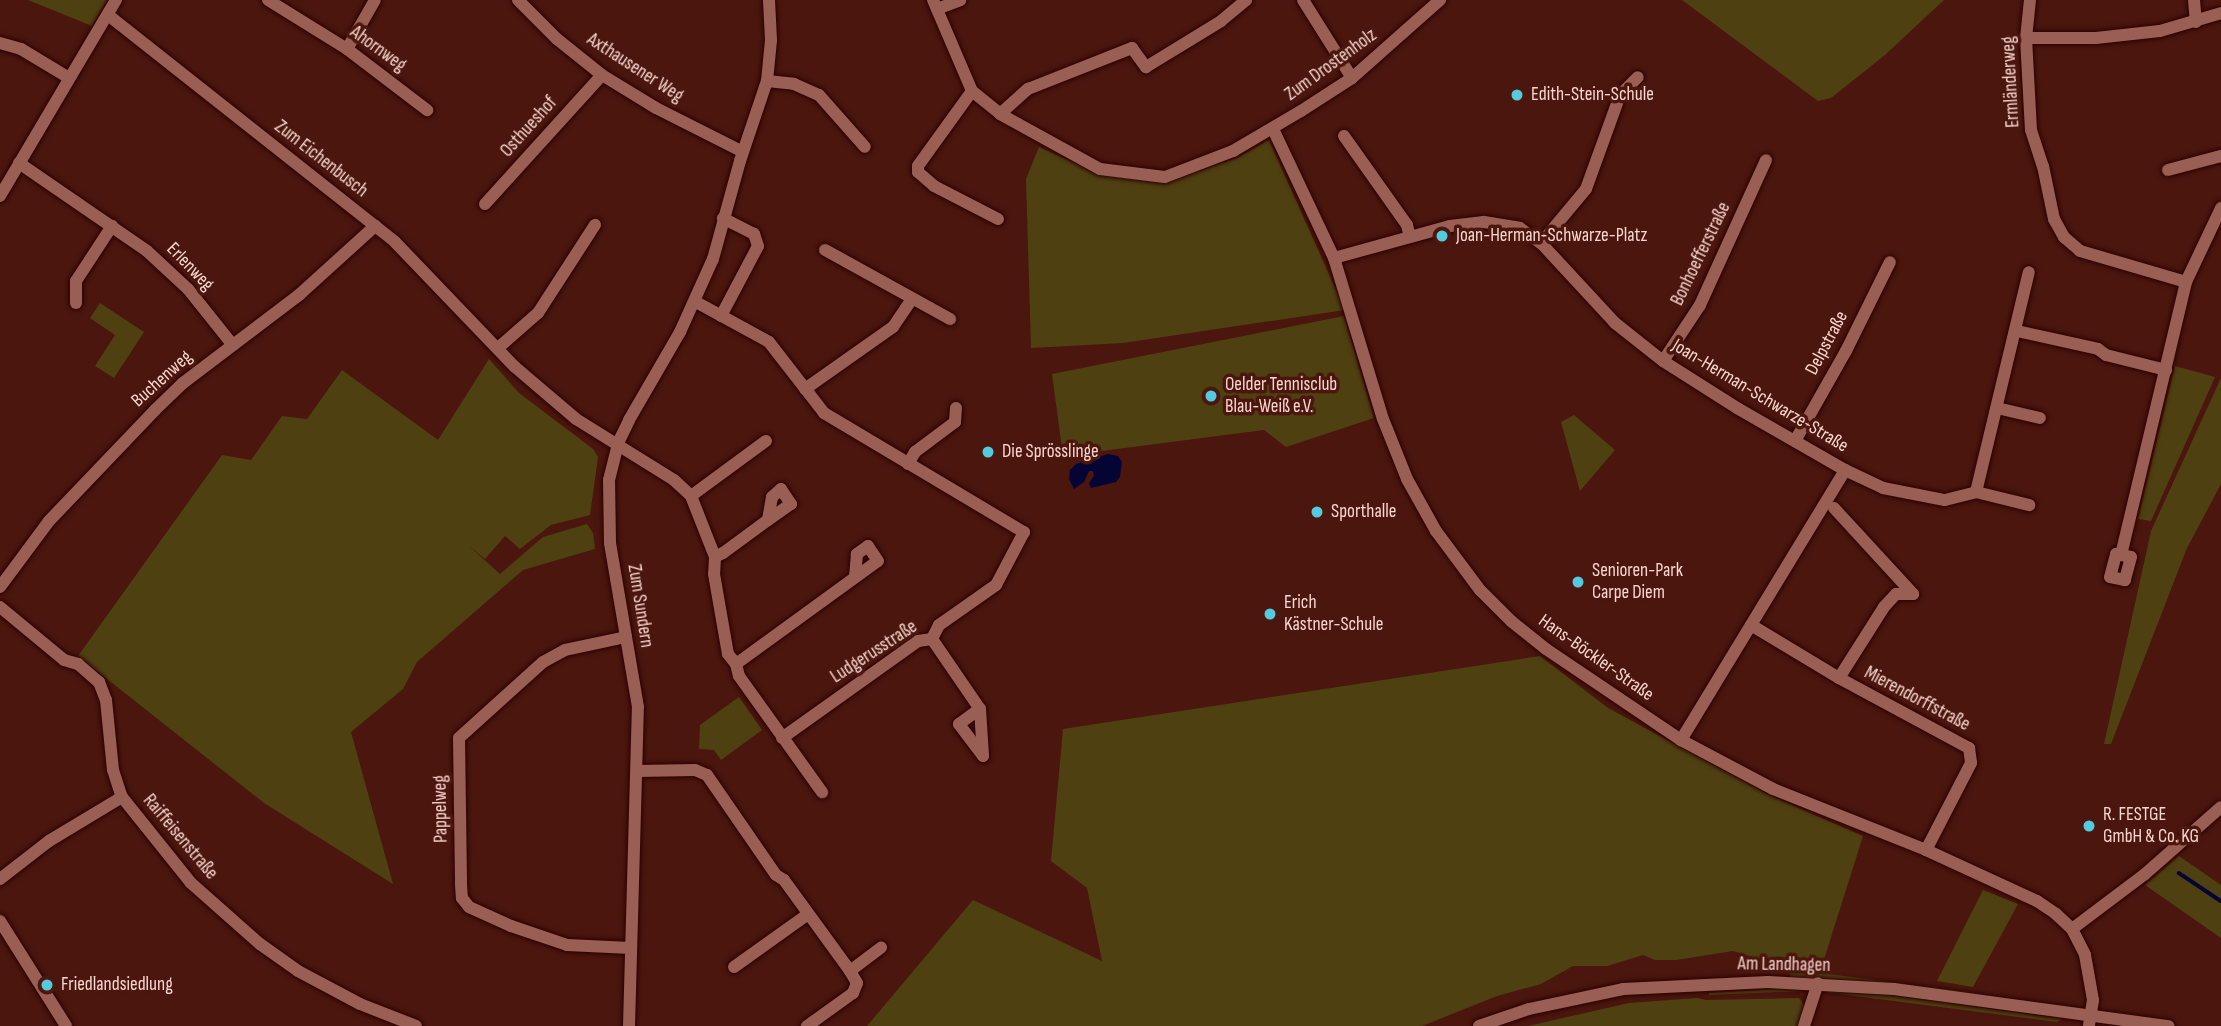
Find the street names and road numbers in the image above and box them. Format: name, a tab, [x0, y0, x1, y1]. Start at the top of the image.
street label: Ahornweg	[345, 21, 411, 77]
street label: Zum Drostenholz	[1281, 24, 1381, 106]
street label: Axthausener Weg	[582, 28, 688, 108]
street label: Ermländerweg	[1997, 36, 2025, 128]
street label: Osthueshof	[496, 92, 562, 162]
street label: Zum Eichenbusch	[270, 116, 372, 202]
street label: Bonhoefferstraße	[1666, 199, 1736, 309]
street label: Erlenweg	[162, 238, 218, 296]
street label: Delpstraße	[1801, 307, 1853, 379]
street label: Joan-Herman-Schwarze-Straße	[1668, 334, 1852, 458]
street label: Buchenweg	[127, 346, 197, 412]
street label: Zum Sundern	[622, 563, 658, 649]
street label: Hans-Böckler-Straße	[1534, 610, 1658, 706]
street label: Ludgerusstraße	[826, 616, 922, 688]
street label: Mierendorffstraße	[1860, 662, 1974, 736]
street label: Pappelweg	[429, 775, 453, 843]
street label: Raiffeisenstraße	[138, 790, 222, 884]
street label: Am Landhagen	[1737, 953, 1831, 977]

